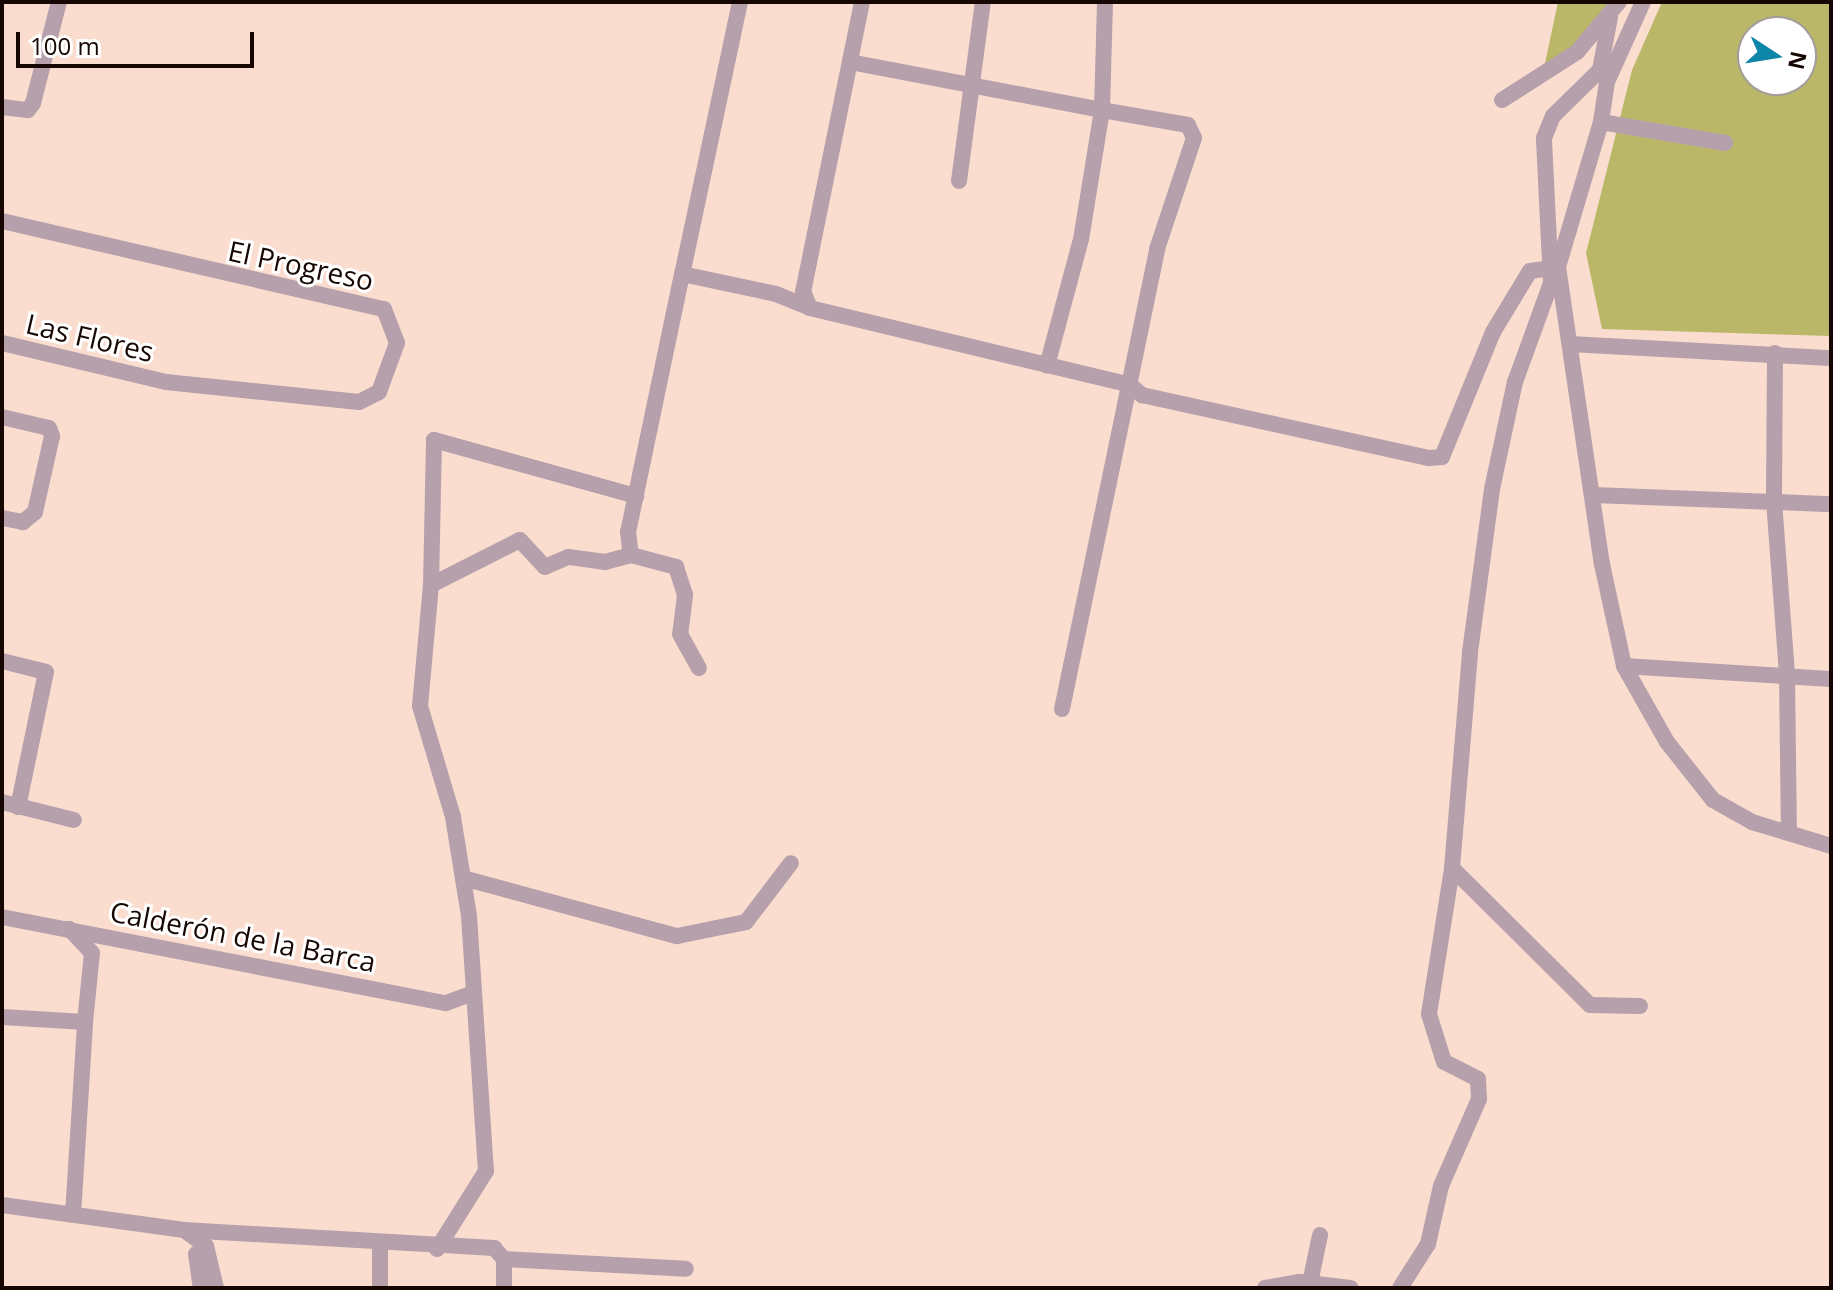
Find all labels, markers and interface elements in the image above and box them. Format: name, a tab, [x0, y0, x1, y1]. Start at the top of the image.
scale bar	[20, 16, 258, 66]
north arrow	[1737, 16, 1817, 96]
text: 100 m	[30, 29, 100, 62]
text: N	[1782, 49, 1815, 72]
street label: El Progreso	[225, 233, 377, 297]
street label: Las Flores	[23, 306, 157, 368]
street label: Calderón de la Barca	[107, 894, 379, 978]

